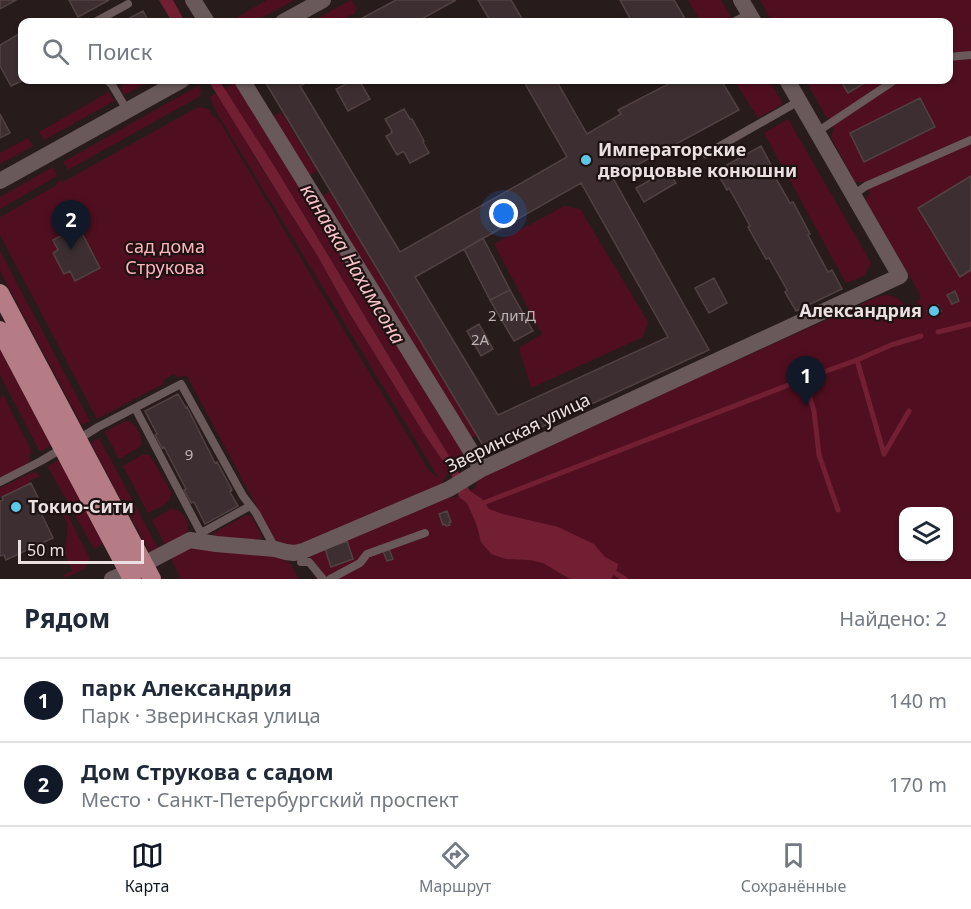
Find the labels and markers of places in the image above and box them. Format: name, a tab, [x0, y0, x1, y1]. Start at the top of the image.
place label: Императорские дворцовые конюшни	[598, 137, 797, 182]
marker: Императорские дворцовые конюшни	[579, 153, 593, 167]
pin: 2	[52, 200, 90, 250]
place label: Александрия	[799, 298, 922, 322]
marker: Александрия	[927, 304, 941, 318]
pin: 1	[786, 356, 826, 406]
place label: Токио-Сити	[28, 494, 134, 518]
marker: Токио-Сити	[9, 500, 23, 514]

